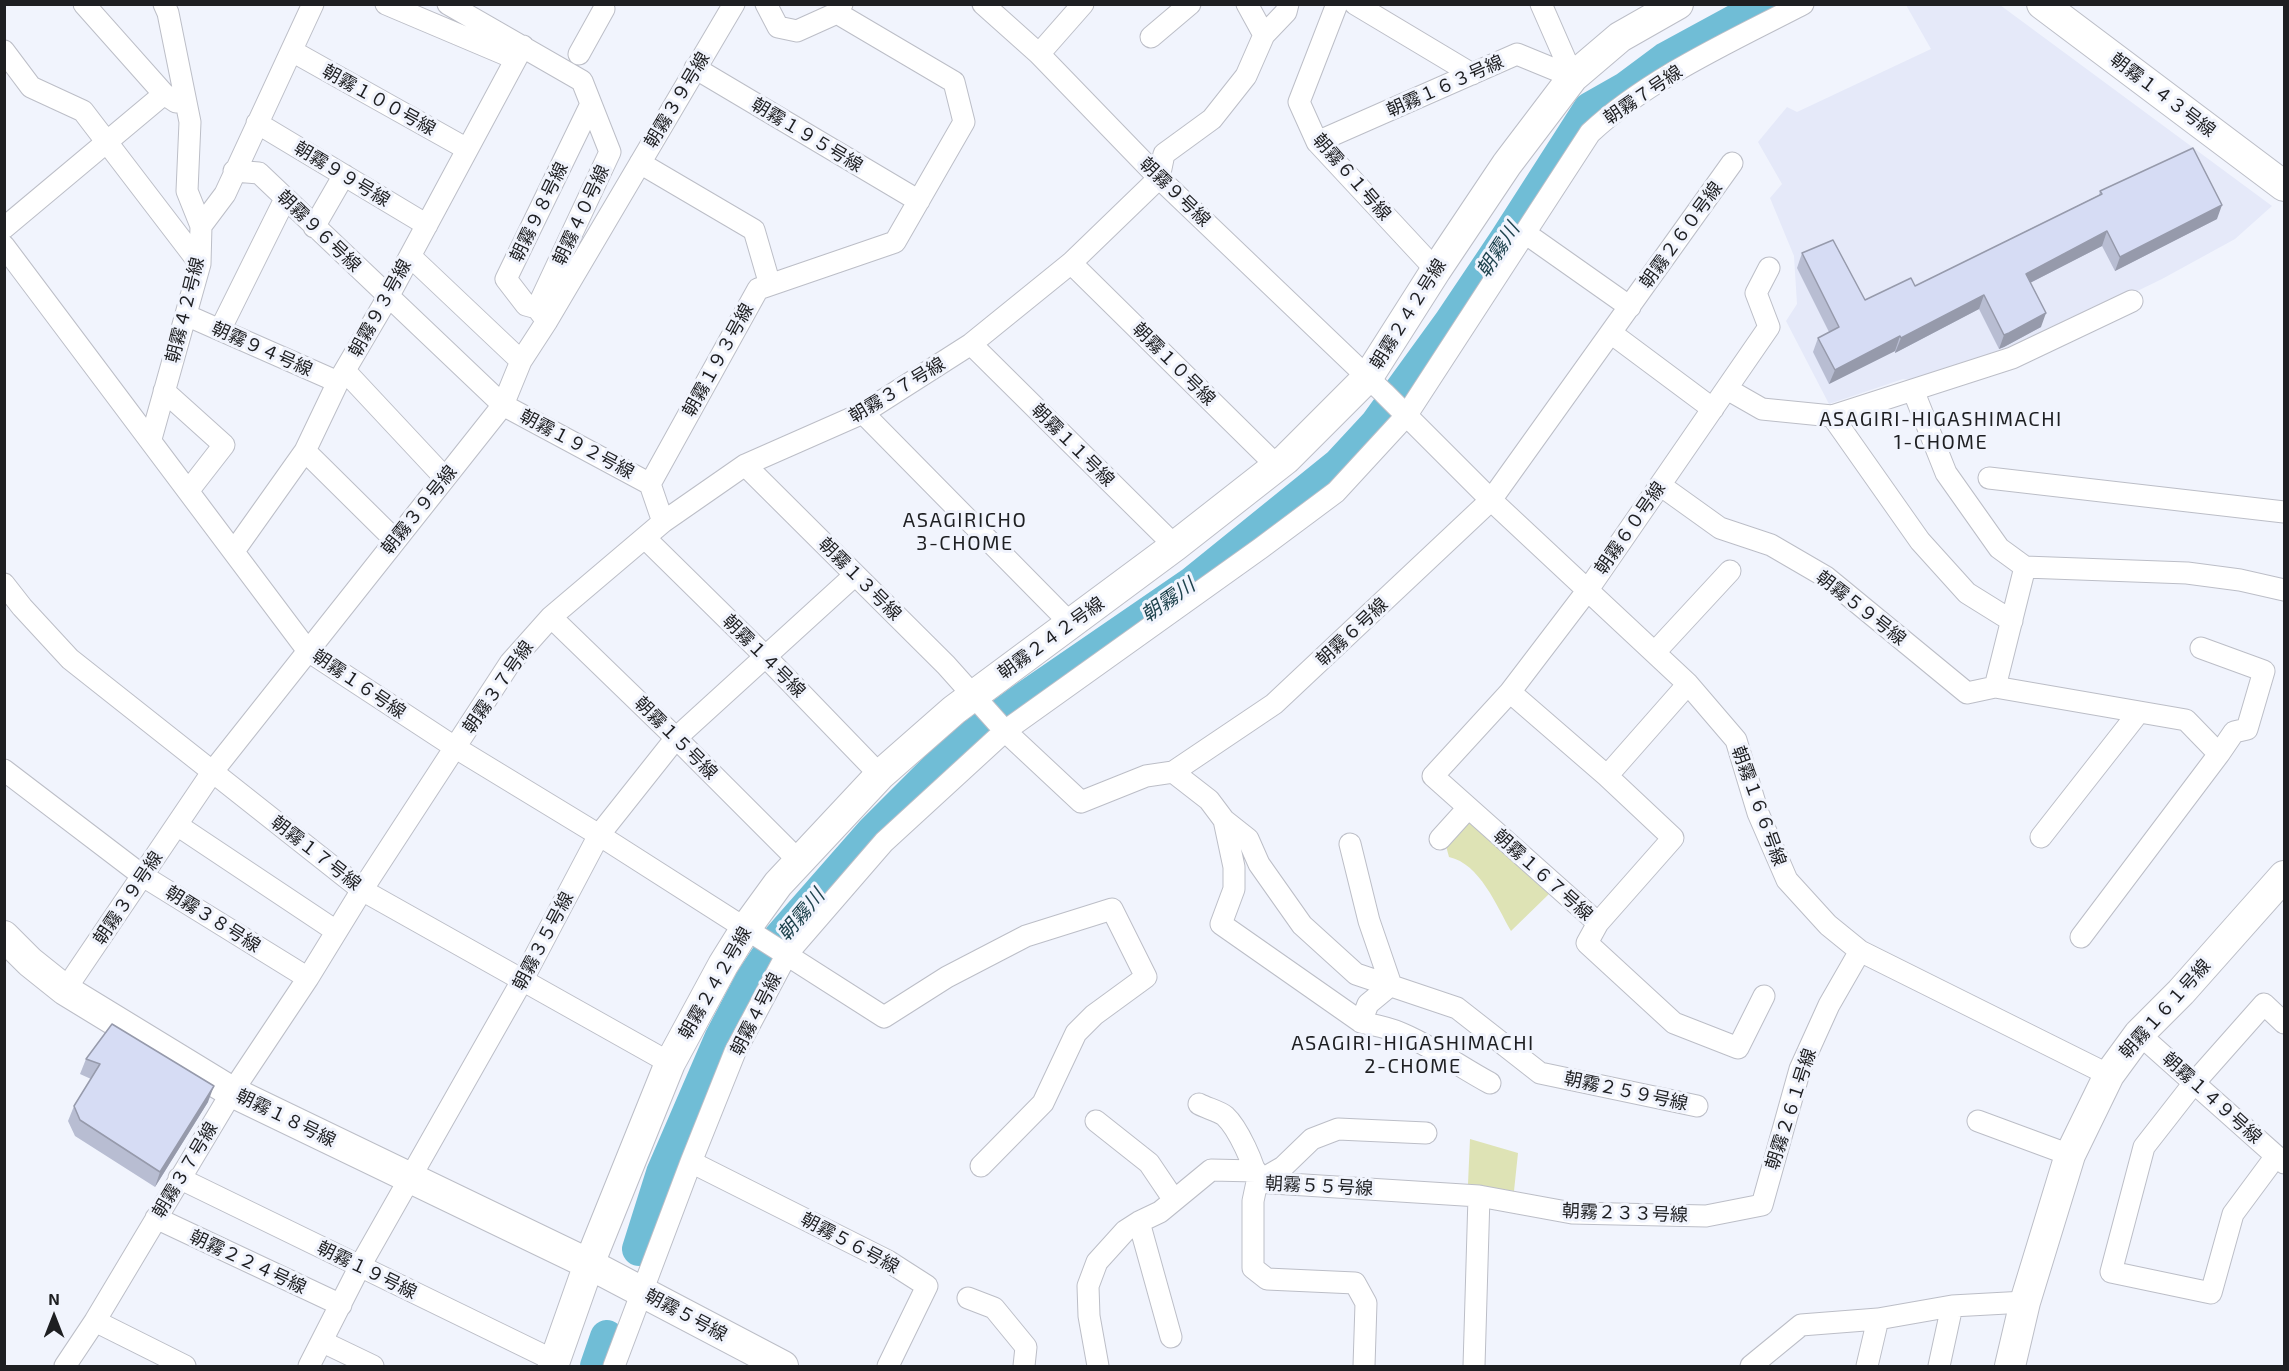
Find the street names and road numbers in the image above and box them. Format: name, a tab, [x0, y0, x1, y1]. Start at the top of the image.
street label: 朝霧３９号線	[640, 48, 714, 152]
street label: 朝霧１４３号線	[2106, 48, 2220, 142]
street label: 朝霧１６３号線	[1383, 51, 1507, 121]
street label: 朝霧１００号線	[319, 60, 439, 140]
street label: 朝霧７号線	[1600, 61, 1686, 129]
street label: 朝霧１９５号線	[747, 93, 867, 177]
street label: 朝霧６１号線	[1308, 129, 1396, 225]
street label: 朝霧９９号線	[290, 137, 394, 211]
street label: 朝霧９号線	[1135, 153, 1215, 231]
street label: 朝霧９８号線	[506, 159, 572, 265]
street label: 朝霧４０号線	[548, 161, 614, 269]
street label: 朝霧２６０号線	[1635, 178, 1727, 292]
street label: 朝霧９６号線	[273, 186, 365, 276]
street label: 朝霧４２号線	[161, 255, 209, 365]
street label: 朝霧２４２号線	[1365, 255, 1451, 373]
street label: 朝霧９３号線	[344, 256, 416, 360]
street label: 朝霧１９３号線	[678, 300, 758, 420]
street label: 朝霧９４号線	[208, 317, 316, 381]
street label: 朝霧１０号線	[1128, 318, 1220, 410]
street label: 朝霧３７号線	[845, 353, 949, 427]
street label: 朝霧１１号線	[1027, 399, 1119, 491]
street label: 朝霧１９２号線	[516, 405, 638, 483]
street label: 朝霧３９号線	[377, 461, 461, 559]
street label: 朝霧６０号線	[1590, 478, 1670, 578]
street label: 朝霧１３号線	[814, 533, 906, 625]
street label: 朝霧５９号線	[1812, 566, 1910, 650]
street label: 朝霧２４２号線	[994, 592, 1108, 684]
street label: 朝霧６号線	[1312, 593, 1392, 671]
street label: 朝霧１４号線	[718, 610, 810, 702]
street label: 朝霧３７号線	[458, 637, 538, 737]
street label: 朝霧１６号線	[308, 645, 410, 723]
street label: 朝霧１５号線	[630, 692, 722, 784]
street label: 朝霧１６６号線	[1727, 743, 1791, 869]
street label: 朝霧１７号線	[267, 811, 365, 895]
street label: 朝霧１６７号線	[1489, 825, 1597, 925]
street label: 朝霧３９号線	[89, 847, 167, 949]
street label: 朝霧３８号線	[161, 881, 265, 957]
street label: 朝霧３５号線	[508, 888, 578, 994]
street label: 朝霧２４２号線	[674, 923, 756, 1043]
street label: 朝霧１６１号線	[2115, 955, 2215, 1063]
street label: 朝霧４号線	[726, 969, 786, 1059]
street label: 朝霧２６１号線	[1761, 1046, 1821, 1172]
street label: 朝霧１４９号線	[2158, 1048, 2266, 1148]
street label: 朝霧２５９号線	[1562, 1067, 1690, 1115]
street label: 朝霧１８号線	[233, 1085, 339, 1151]
street label: 朝霧３７号線	[148, 1118, 222, 1222]
street label: 朝霧５５号線	[1265, 1172, 1373, 1200]
street label: 朝霧２３３号線	[1562, 1200, 1688, 1226]
street label: 朝霧５６号線	[797, 1208, 903, 1278]
street label: 朝霧２２４号線	[186, 1226, 310, 1298]
street label: 朝霧１９号線	[314, 1237, 420, 1303]
street label: 朝霧５号線	[641, 1284, 731, 1346]

